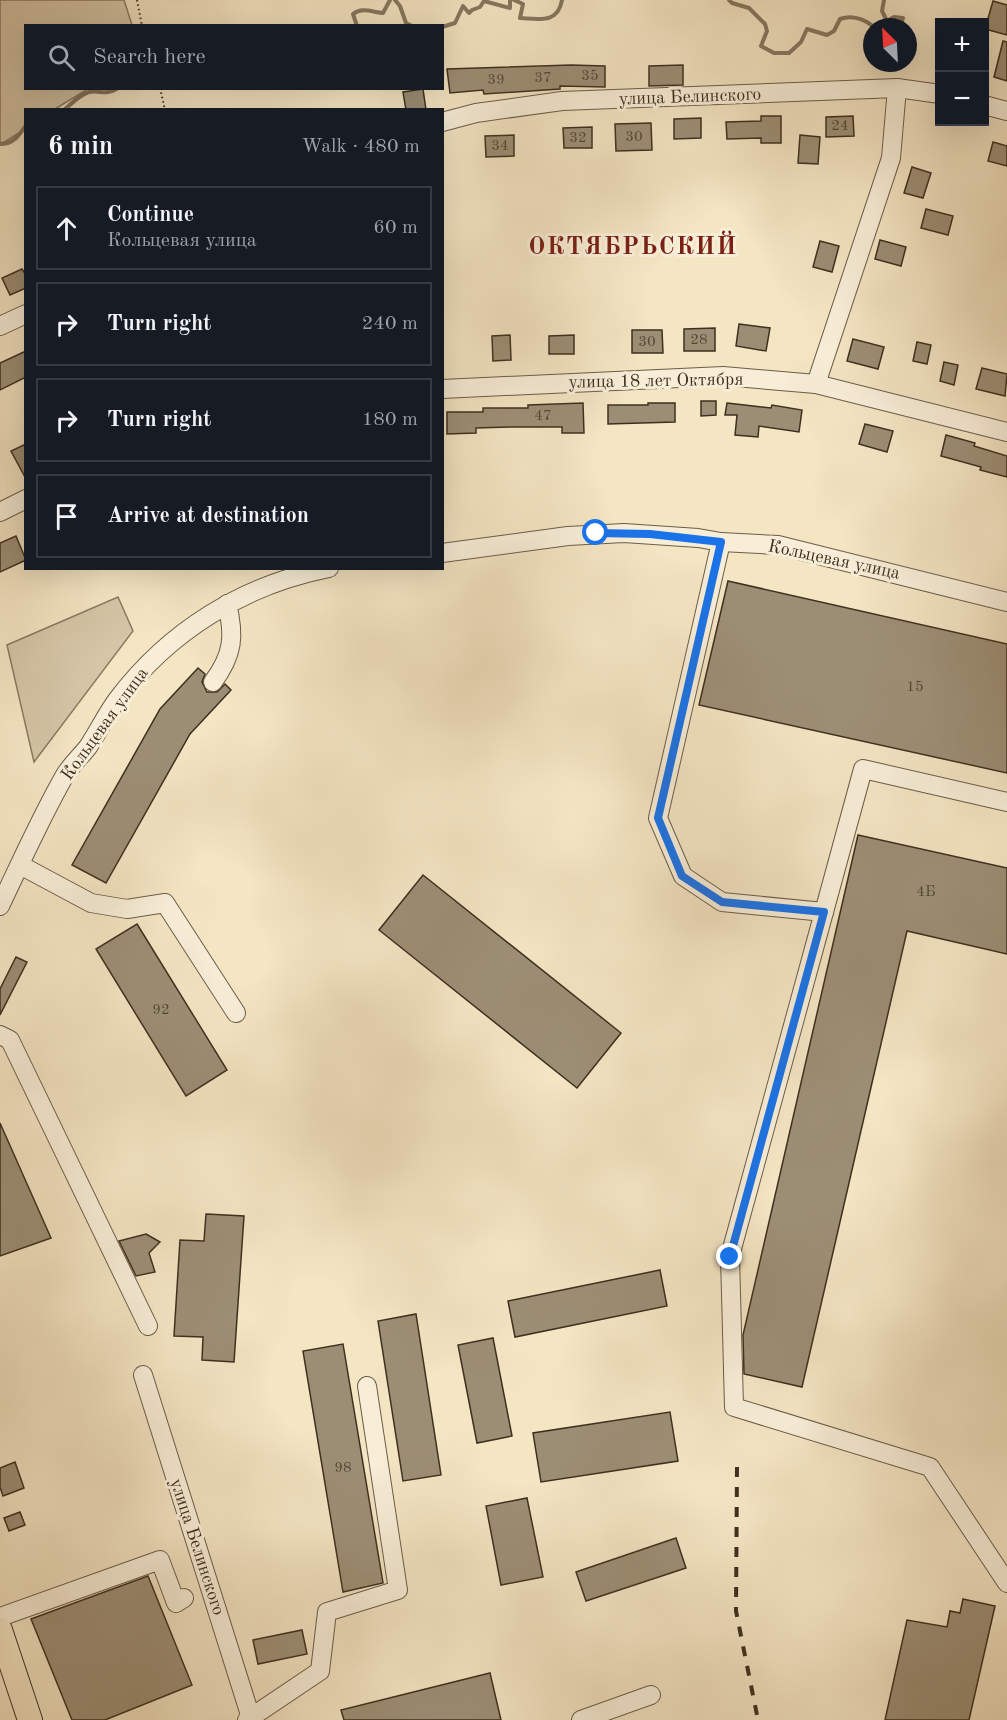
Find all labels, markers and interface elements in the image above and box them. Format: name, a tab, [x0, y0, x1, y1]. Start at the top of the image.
north arrow	[863, 18, 917, 72]
map controls	[935, 18, 989, 126]
button: +	[935, 18, 989, 72]
search box	[24, 24, 444, 90]
icon: search	[45, 41, 78, 74]
text: Search here	[93, 46, 206, 68]
house number: 35	[581, 69, 599, 84]
house number: 37	[534, 71, 552, 86]
button: −	[935, 72, 989, 126]
house number: 39	[487, 73, 505, 88]
street label: улица Белинского	[619, 86, 762, 108]
house number: 24	[831, 119, 849, 134]
house number: 30	[625, 130, 643, 145]
house number: 32	[569, 131, 587, 146]
text: 6 min	[48, 134, 113, 160]
text: Walk · 480 m	[301, 137, 420, 157]
house number: 34	[491, 139, 509, 154]
text: Continue	[107, 204, 194, 226]
icon: ahead	[50, 212, 83, 245]
text: 60 m	[373, 218, 418, 238]
district label: ОКТЯБРЬСКИЙ	[528, 230, 738, 260]
text: Кольцевая улица	[107, 231, 257, 251]
icon: right	[50, 308, 83, 341]
text: Turn right	[107, 313, 211, 335]
text: 240 m	[362, 314, 418, 334]
house number: 28	[690, 333, 708, 348]
house number: 30	[638, 335, 656, 350]
street label: улица 18 лет Октября	[568, 370, 744, 392]
icon: right	[50, 404, 83, 437]
text: Turn right	[107, 409, 211, 431]
house number: 47	[534, 409, 552, 424]
text: 180 m	[362, 410, 418, 430]
icon: arrive	[50, 500, 83, 533]
text: Arrive at destination	[107, 505, 309, 527]
route start	[582, 519, 608, 545]
street label: Кольцевая улица	[766, 537, 902, 583]
street label: Кольцевая улица	[58, 664, 152, 784]
house number: 15	[906, 680, 924, 695]
house number: 4Б	[916, 885, 936, 900]
house number: 92	[152, 1003, 170, 1018]
route end	[716, 1243, 742, 1269]
house number: 98	[334, 1461, 352, 1476]
street label: улица Белинского	[166, 1477, 228, 1618]

